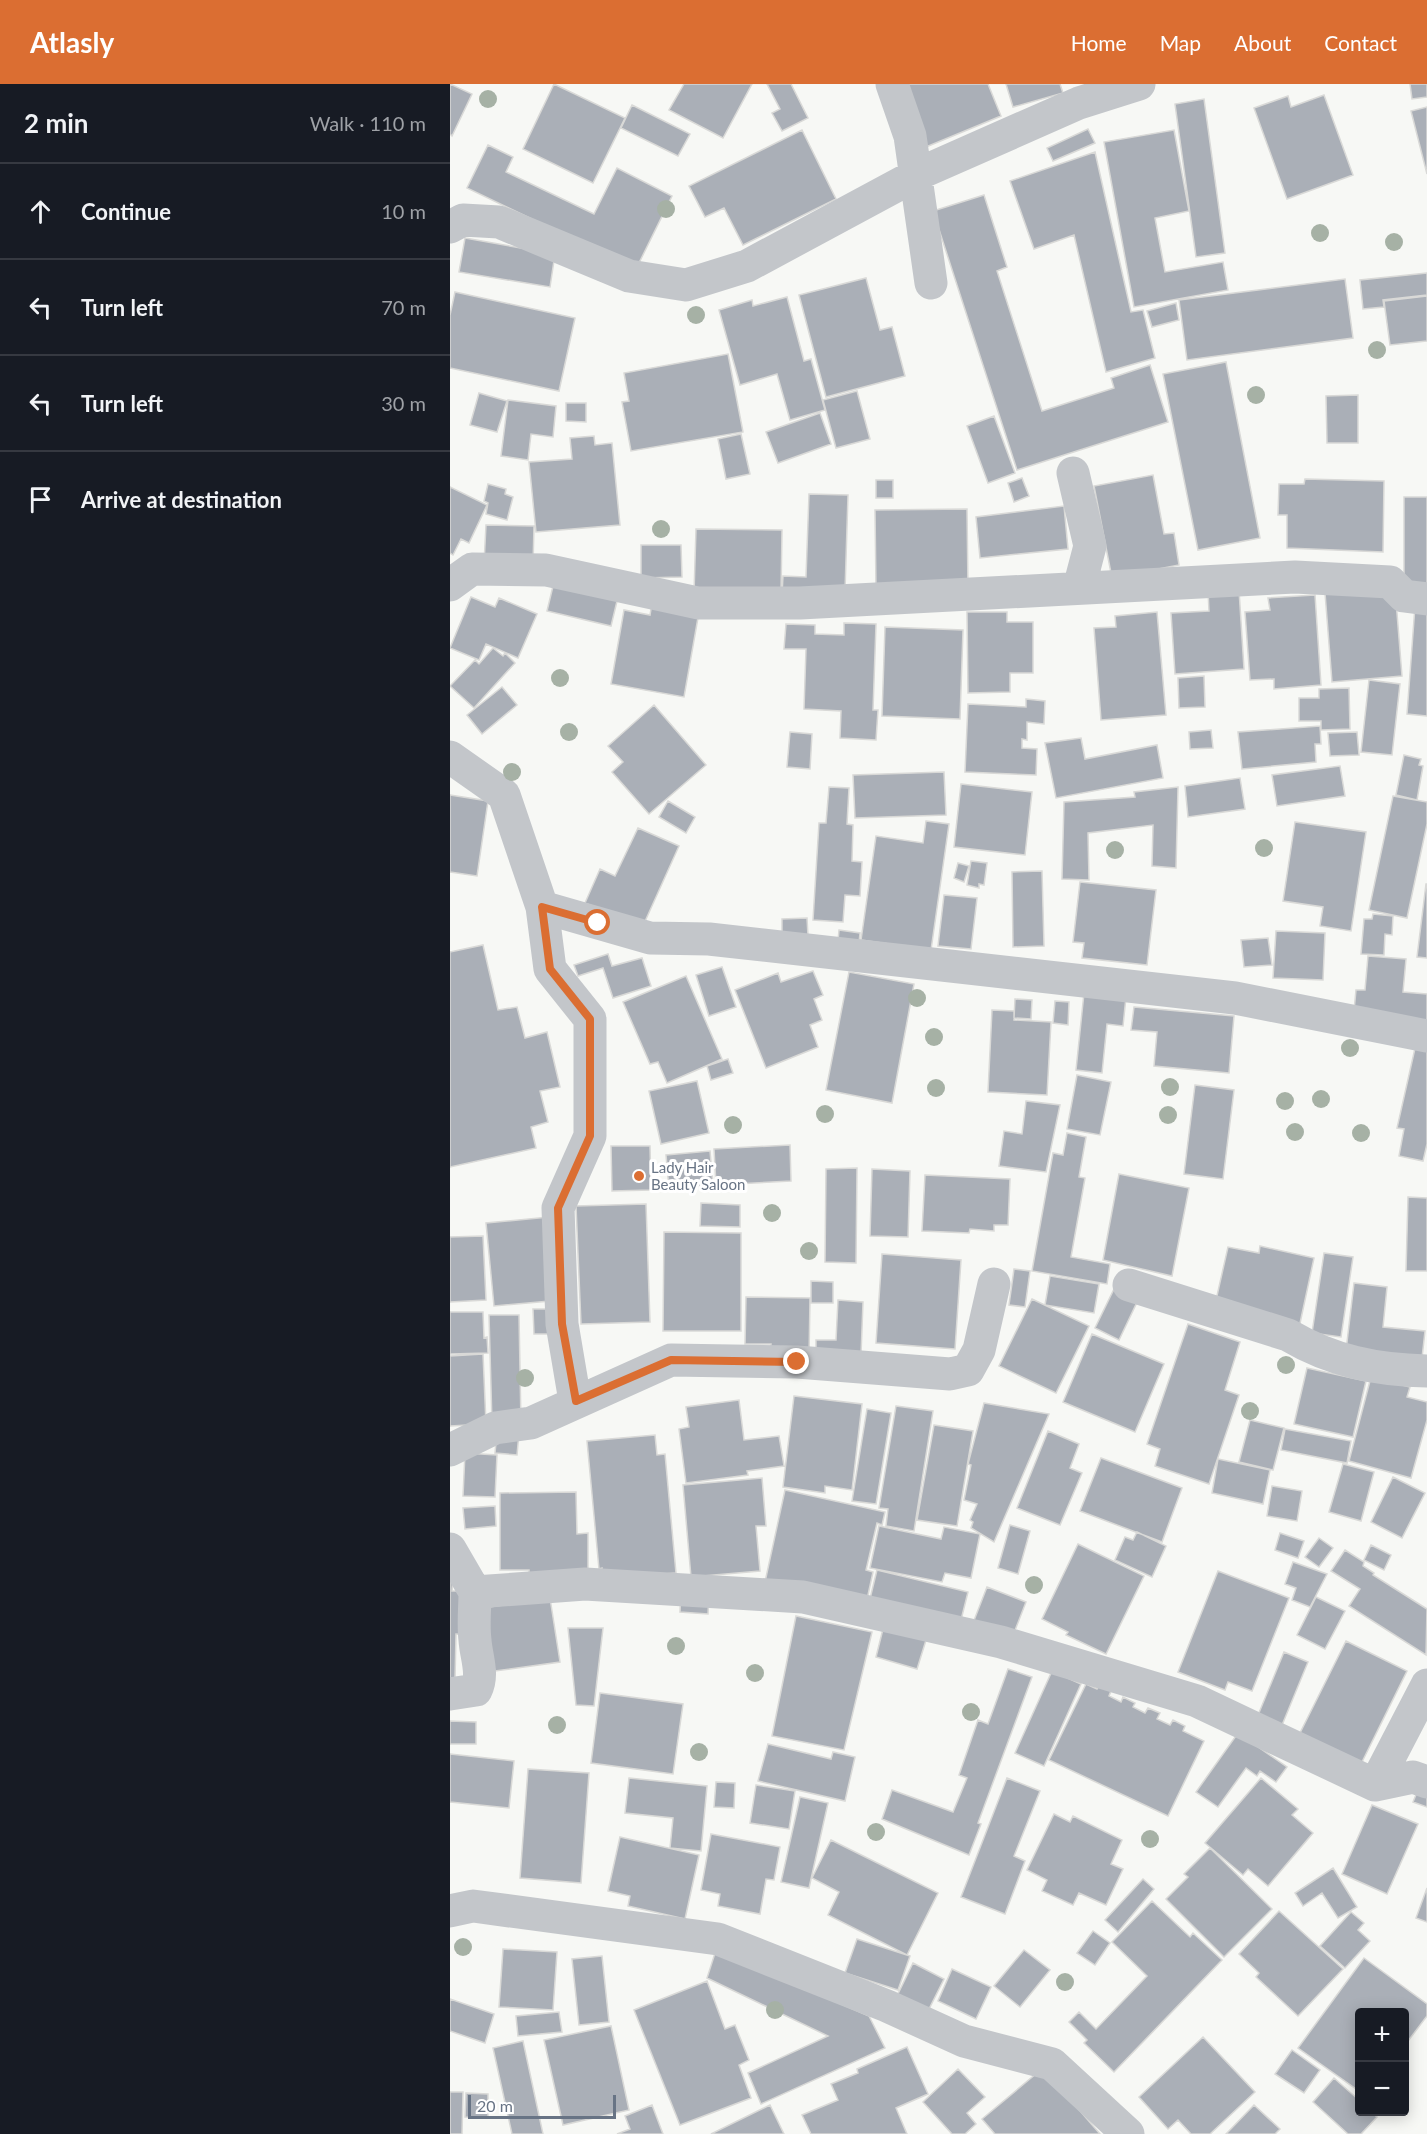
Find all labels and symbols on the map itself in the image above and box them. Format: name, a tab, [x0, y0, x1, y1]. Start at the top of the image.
route start	[584, 909, 610, 935]
place label: Lady Hair Beauty Saloon	[651, 1158, 745, 1193]
marker: Lady Hair Beauty Saloon	[632, 1169, 646, 1183]
route end	[783, 1348, 809, 1374]
scale bar	[468, 2092, 616, 2120]

